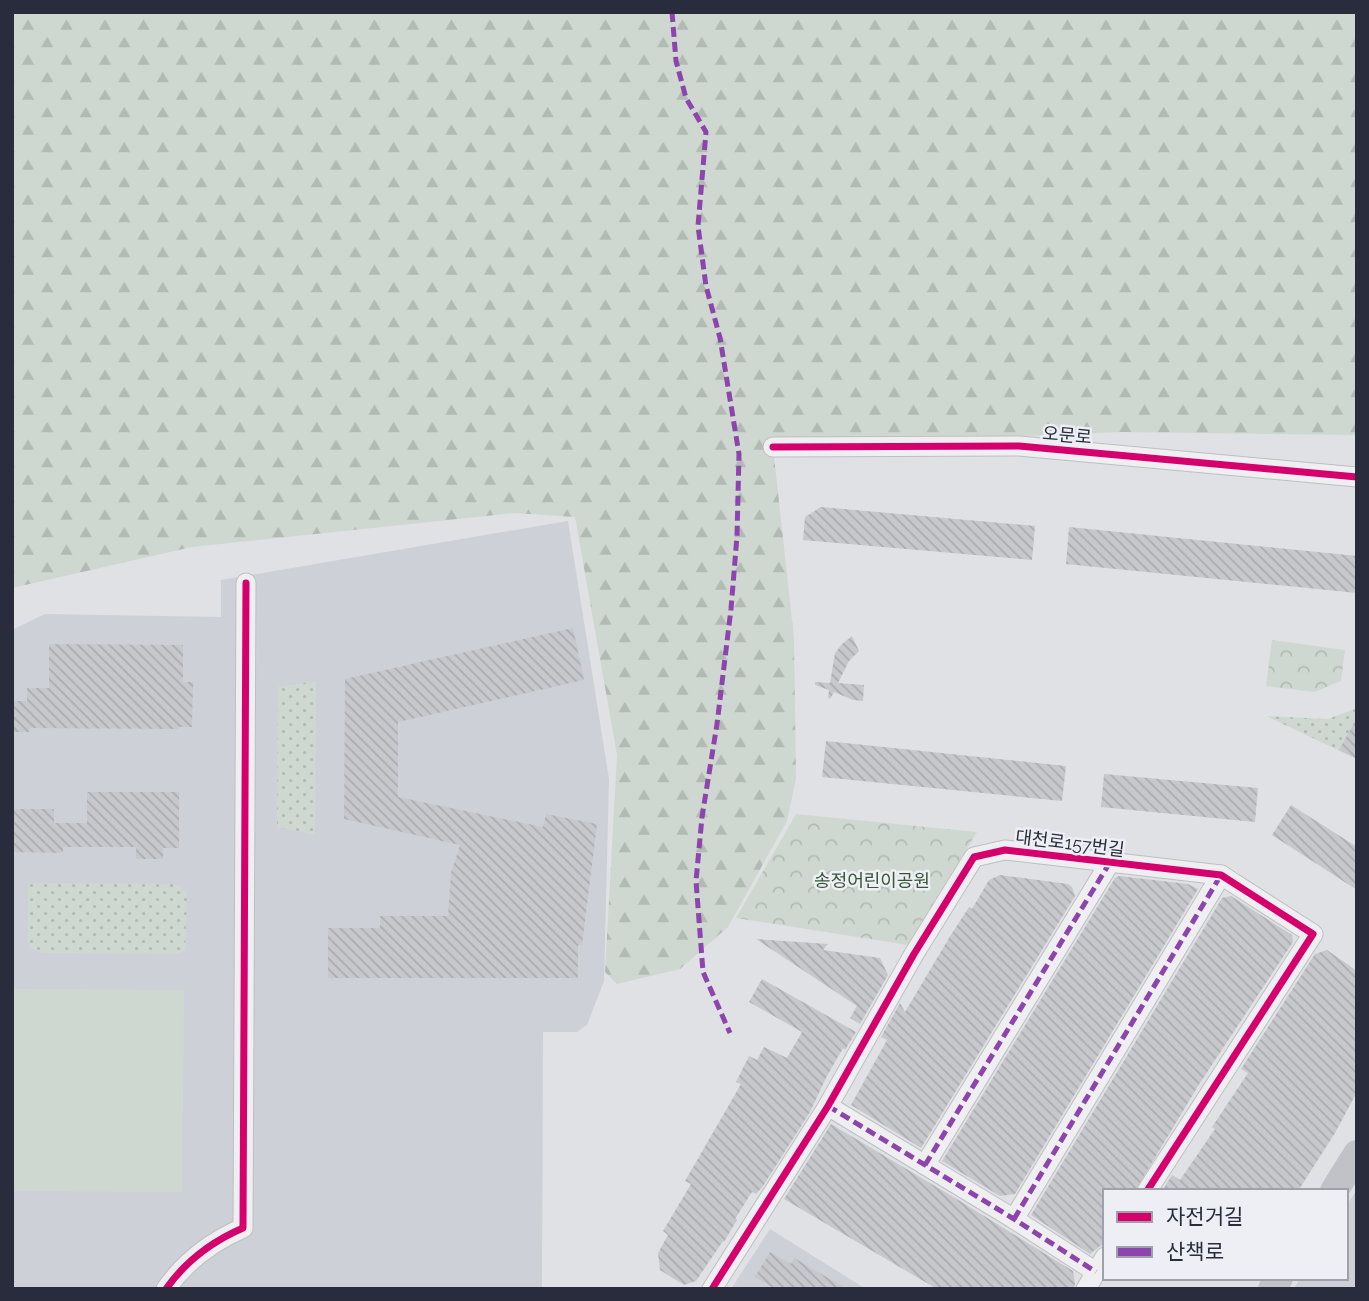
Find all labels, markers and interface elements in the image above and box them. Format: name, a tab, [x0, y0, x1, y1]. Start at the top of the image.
street label: 오문로	[1041, 422, 1093, 448]
street label: 대천로157번길	[1014, 826, 1126, 860]
park label: 송정어린이공원	[814, 870, 930, 891]
legend	[1103, 1189, 1348, 1280]
text: 자전거길	[1166, 1204, 1243, 1229]
text: 산책로	[1166, 1239, 1224, 1264]

